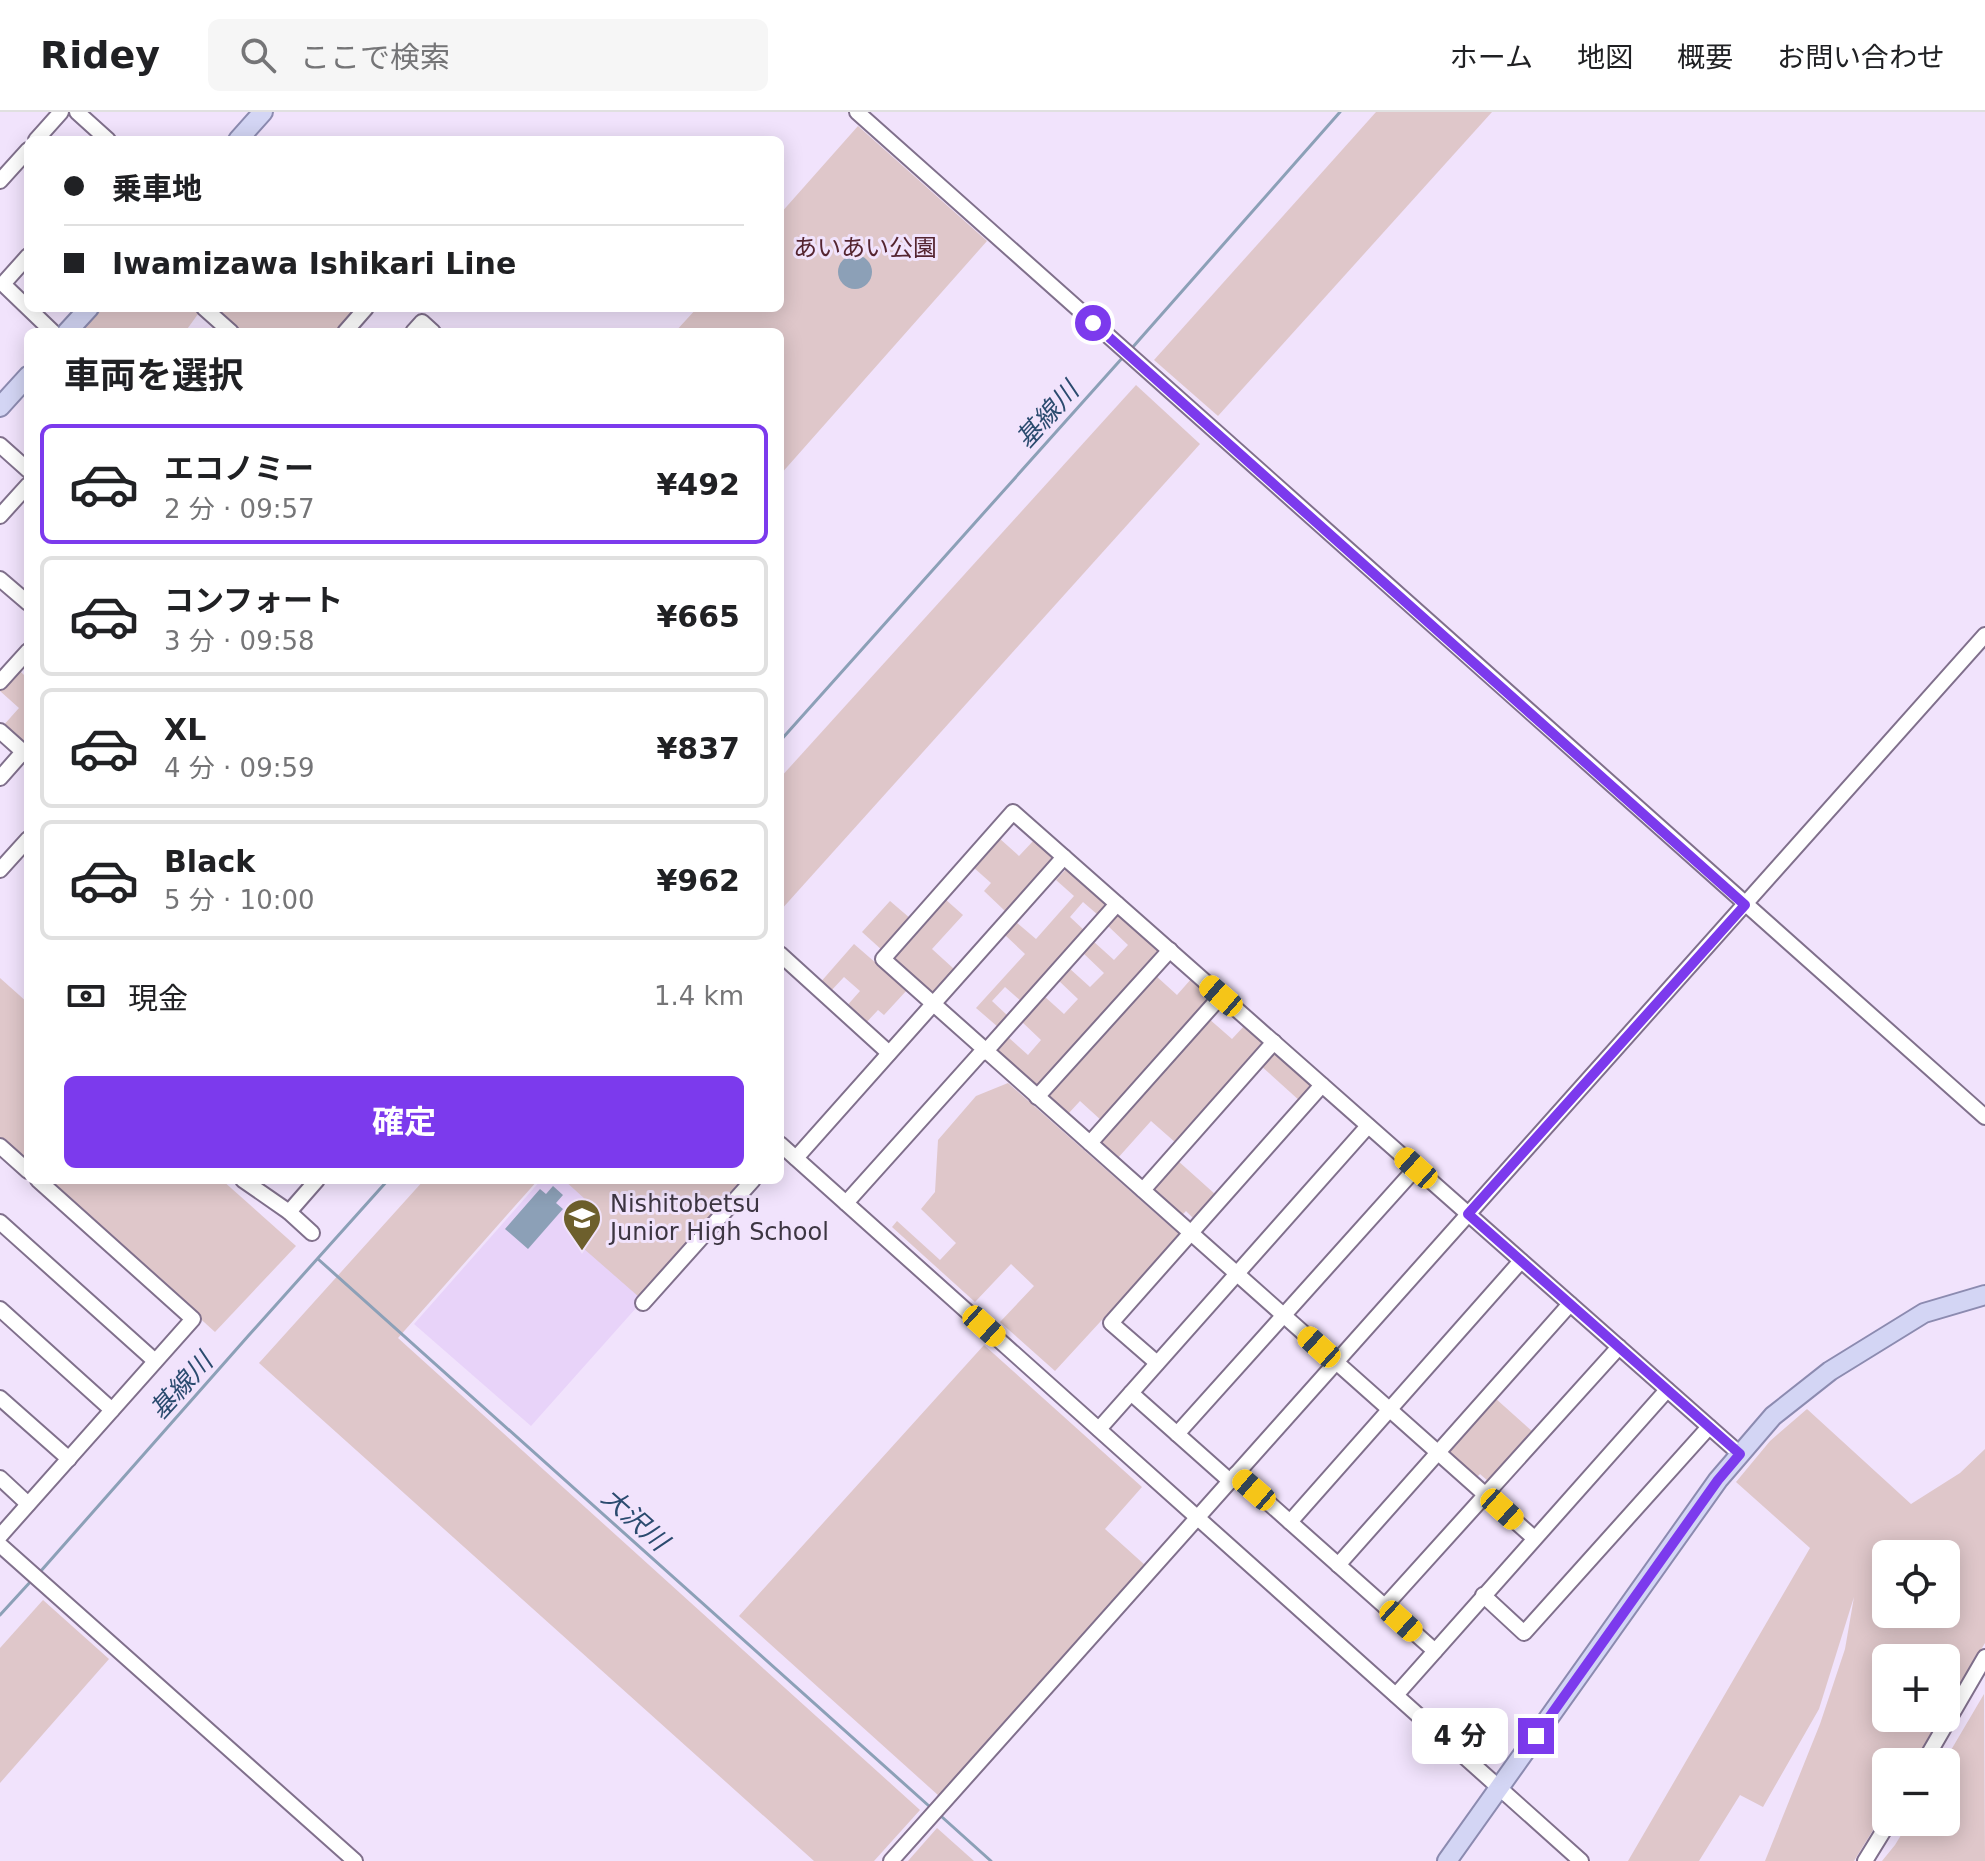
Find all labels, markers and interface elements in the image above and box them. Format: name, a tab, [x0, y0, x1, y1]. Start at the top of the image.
search box	[208, 19, 768, 91]
text: Ridey	[40, 33, 160, 77]
icon: search	[236, 33, 280, 77]
text: ここで検索	[300, 40, 450, 75]
text: ホーム	[1450, 41, 1533, 74]
text: 地図	[1577, 41, 1633, 74]
text: 概要	[1677, 41, 1733, 74]
text: お問い合わせ	[1777, 41, 1945, 74]
text: 乗車地	[112, 171, 202, 206]
park label: あいあい公園	[793, 234, 937, 262]
text: Iwamizawa Ishikari Line	[112, 246, 516, 281]
route start	[1075, 305, 1111, 341]
text: 車両を選択	[64, 355, 244, 396]
water label: 基線川	[1010, 374, 1086, 454]
icon: car	[68, 448, 140, 520]
text: エコノミー	[164, 451, 314, 486]
text: ¥492	[657, 467, 740, 502]
text: 2 分 · 09:57	[164, 494, 315, 524]
icon: car	[68, 580, 140, 652]
text: コンフォート	[164, 583, 343, 618]
text: ¥665	[657, 599, 740, 634]
text: 3 分 · 09:58	[164, 626, 315, 656]
icon: car	[68, 712, 140, 784]
text: XL	[164, 712, 206, 747]
text: ¥837	[657, 731, 740, 766]
text: 4 分 · 09:59	[164, 753, 315, 783]
icon: car	[68, 844, 140, 916]
text: Black	[164, 844, 255, 879]
text: ¥962	[657, 863, 740, 898]
text: 5 分 · 10:00	[164, 885, 315, 915]
car	[1195, 971, 1247, 1021]
icon: cash	[64, 974, 108, 1018]
text: 現金	[128, 981, 188, 1016]
text: 1.4 km	[654, 981, 744, 1011]
button: 確定	[64, 1076, 744, 1168]
car	[1390, 1143, 1442, 1193]
place label: Nishitobetsu Junior High School	[608, 1190, 829, 1246]
school or university icon: Nishitobetsu Junior High School	[561, 1197, 603, 1252]
car	[958, 1301, 1010, 1351]
car	[1293, 1322, 1345, 1372]
water label: 基線川	[144, 1345, 220, 1425]
car	[1228, 1465, 1280, 1515]
water label: 大沢川	[596, 1482, 676, 1558]
car	[1476, 1484, 1528, 1534]
map controls	[1872, 1540, 1960, 1836]
button: locate	[1872, 1540, 1960, 1628]
car	[1375, 1596, 1427, 1646]
button: +	[1872, 1644, 1960, 1732]
callout: 4 分	[1412, 1708, 1508, 1764]
route end	[1518, 1718, 1554, 1754]
text: 4 分	[1433, 1721, 1487, 1751]
button: −	[1872, 1748, 1960, 1836]

